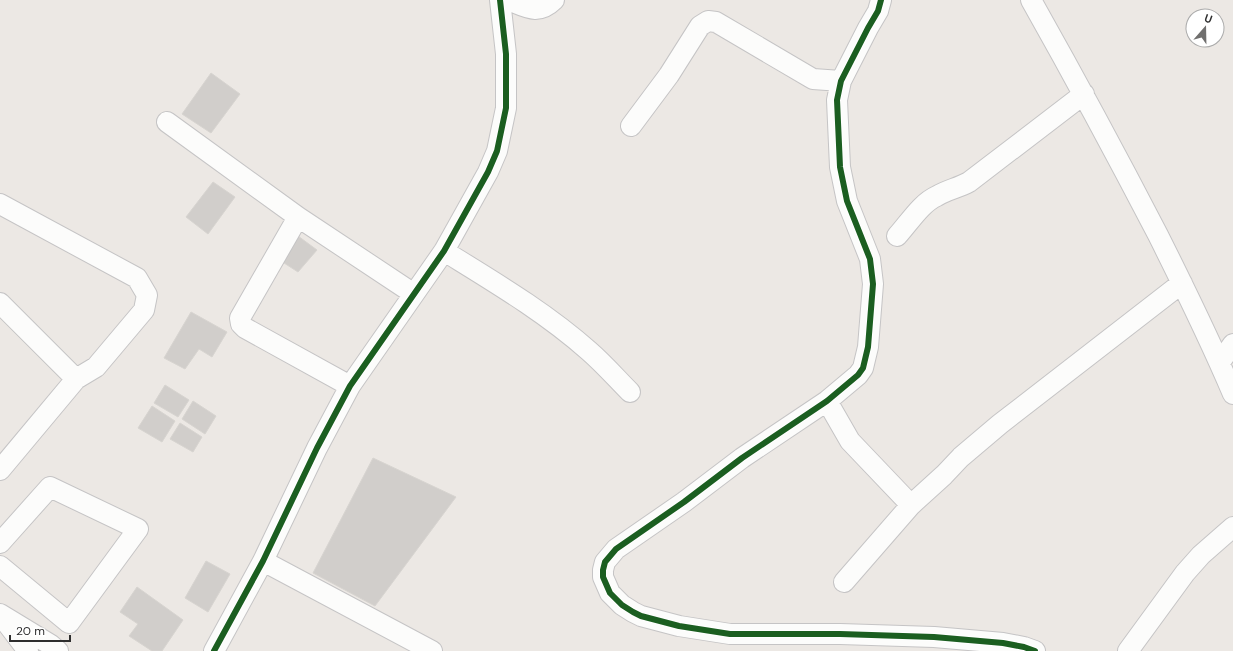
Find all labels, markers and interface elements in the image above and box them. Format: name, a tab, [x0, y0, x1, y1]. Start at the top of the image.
north arrow	[1185, 8, 1225, 48]
text: U	[1202, 11, 1214, 26]
scale bar	[10, 617, 70, 643]
text: 20 m	[16, 623, 45, 639]

